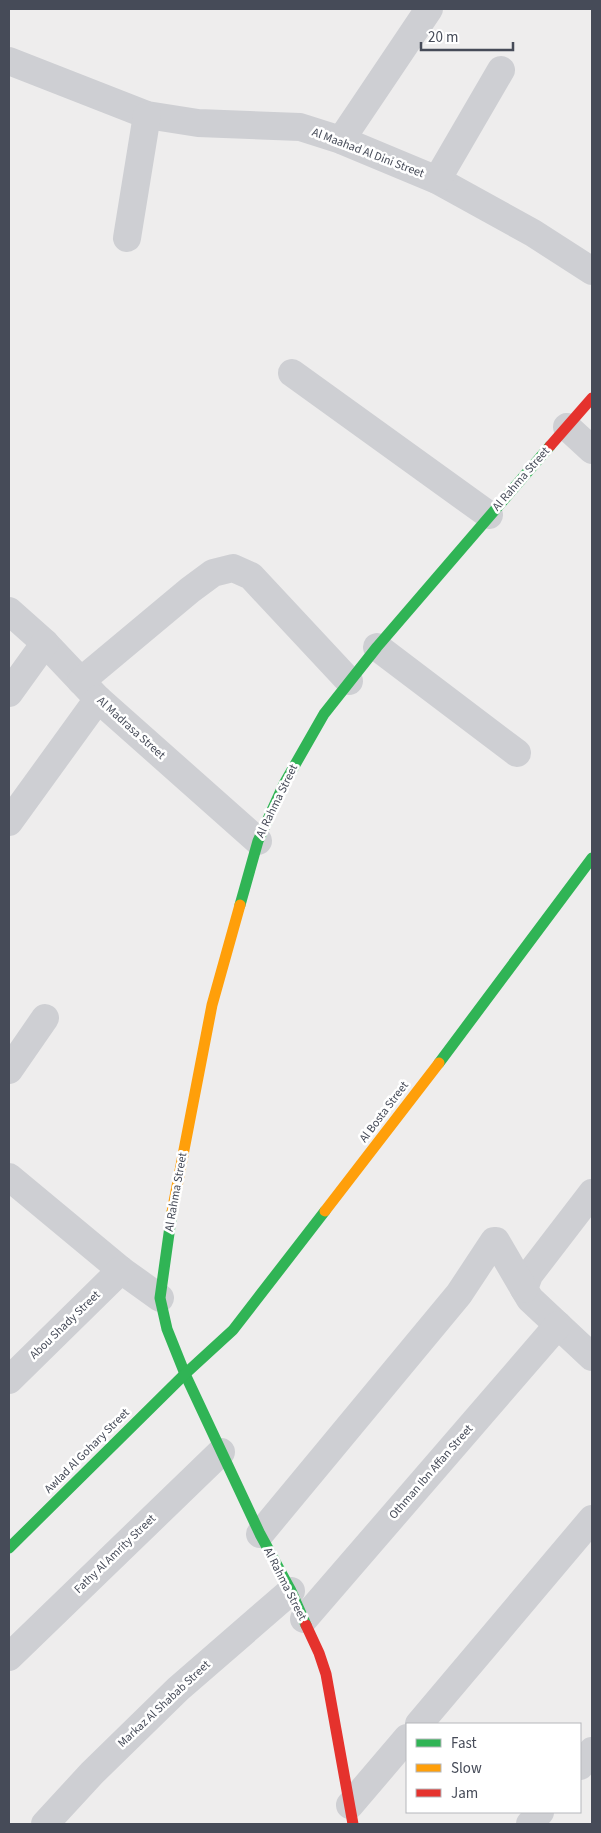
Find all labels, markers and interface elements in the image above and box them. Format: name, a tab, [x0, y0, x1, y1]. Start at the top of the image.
scale bar	[421, 20, 514, 52]
text: 20 m	[428, 27, 458, 48]
street label: Al Maahad Al Dini Street	[310, 124, 426, 182]
street label: Al Rahma Street	[488, 443, 554, 515]
street label: Al Madrasa Street	[93, 693, 169, 763]
street label: Al Rahma Street	[252, 761, 302, 841]
street label: Al Bosta Street	[355, 1078, 413, 1146]
street label: Al Rahma Street	[161, 1151, 191, 1233]
street label: Abou Shady Street	[26, 1287, 104, 1363]
street label: Awlad Al Gohary Street	[41, 1405, 133, 1497]
street label: Othman Ibn Affan Street	[385, 1421, 477, 1523]
street label: Fathy Al Amrity Street	[70, 1510, 160, 1598]
street label: Al Rahma Street	[259, 1545, 311, 1623]
street label: Markaz Al Shabab Street	[114, 1657, 214, 1751]
legend	[406, 1723, 581, 1813]
text: Fast	[451, 1733, 477, 1754]
text: Slow	[451, 1758, 482, 1779]
text: Jam	[451, 1783, 478, 1804]

